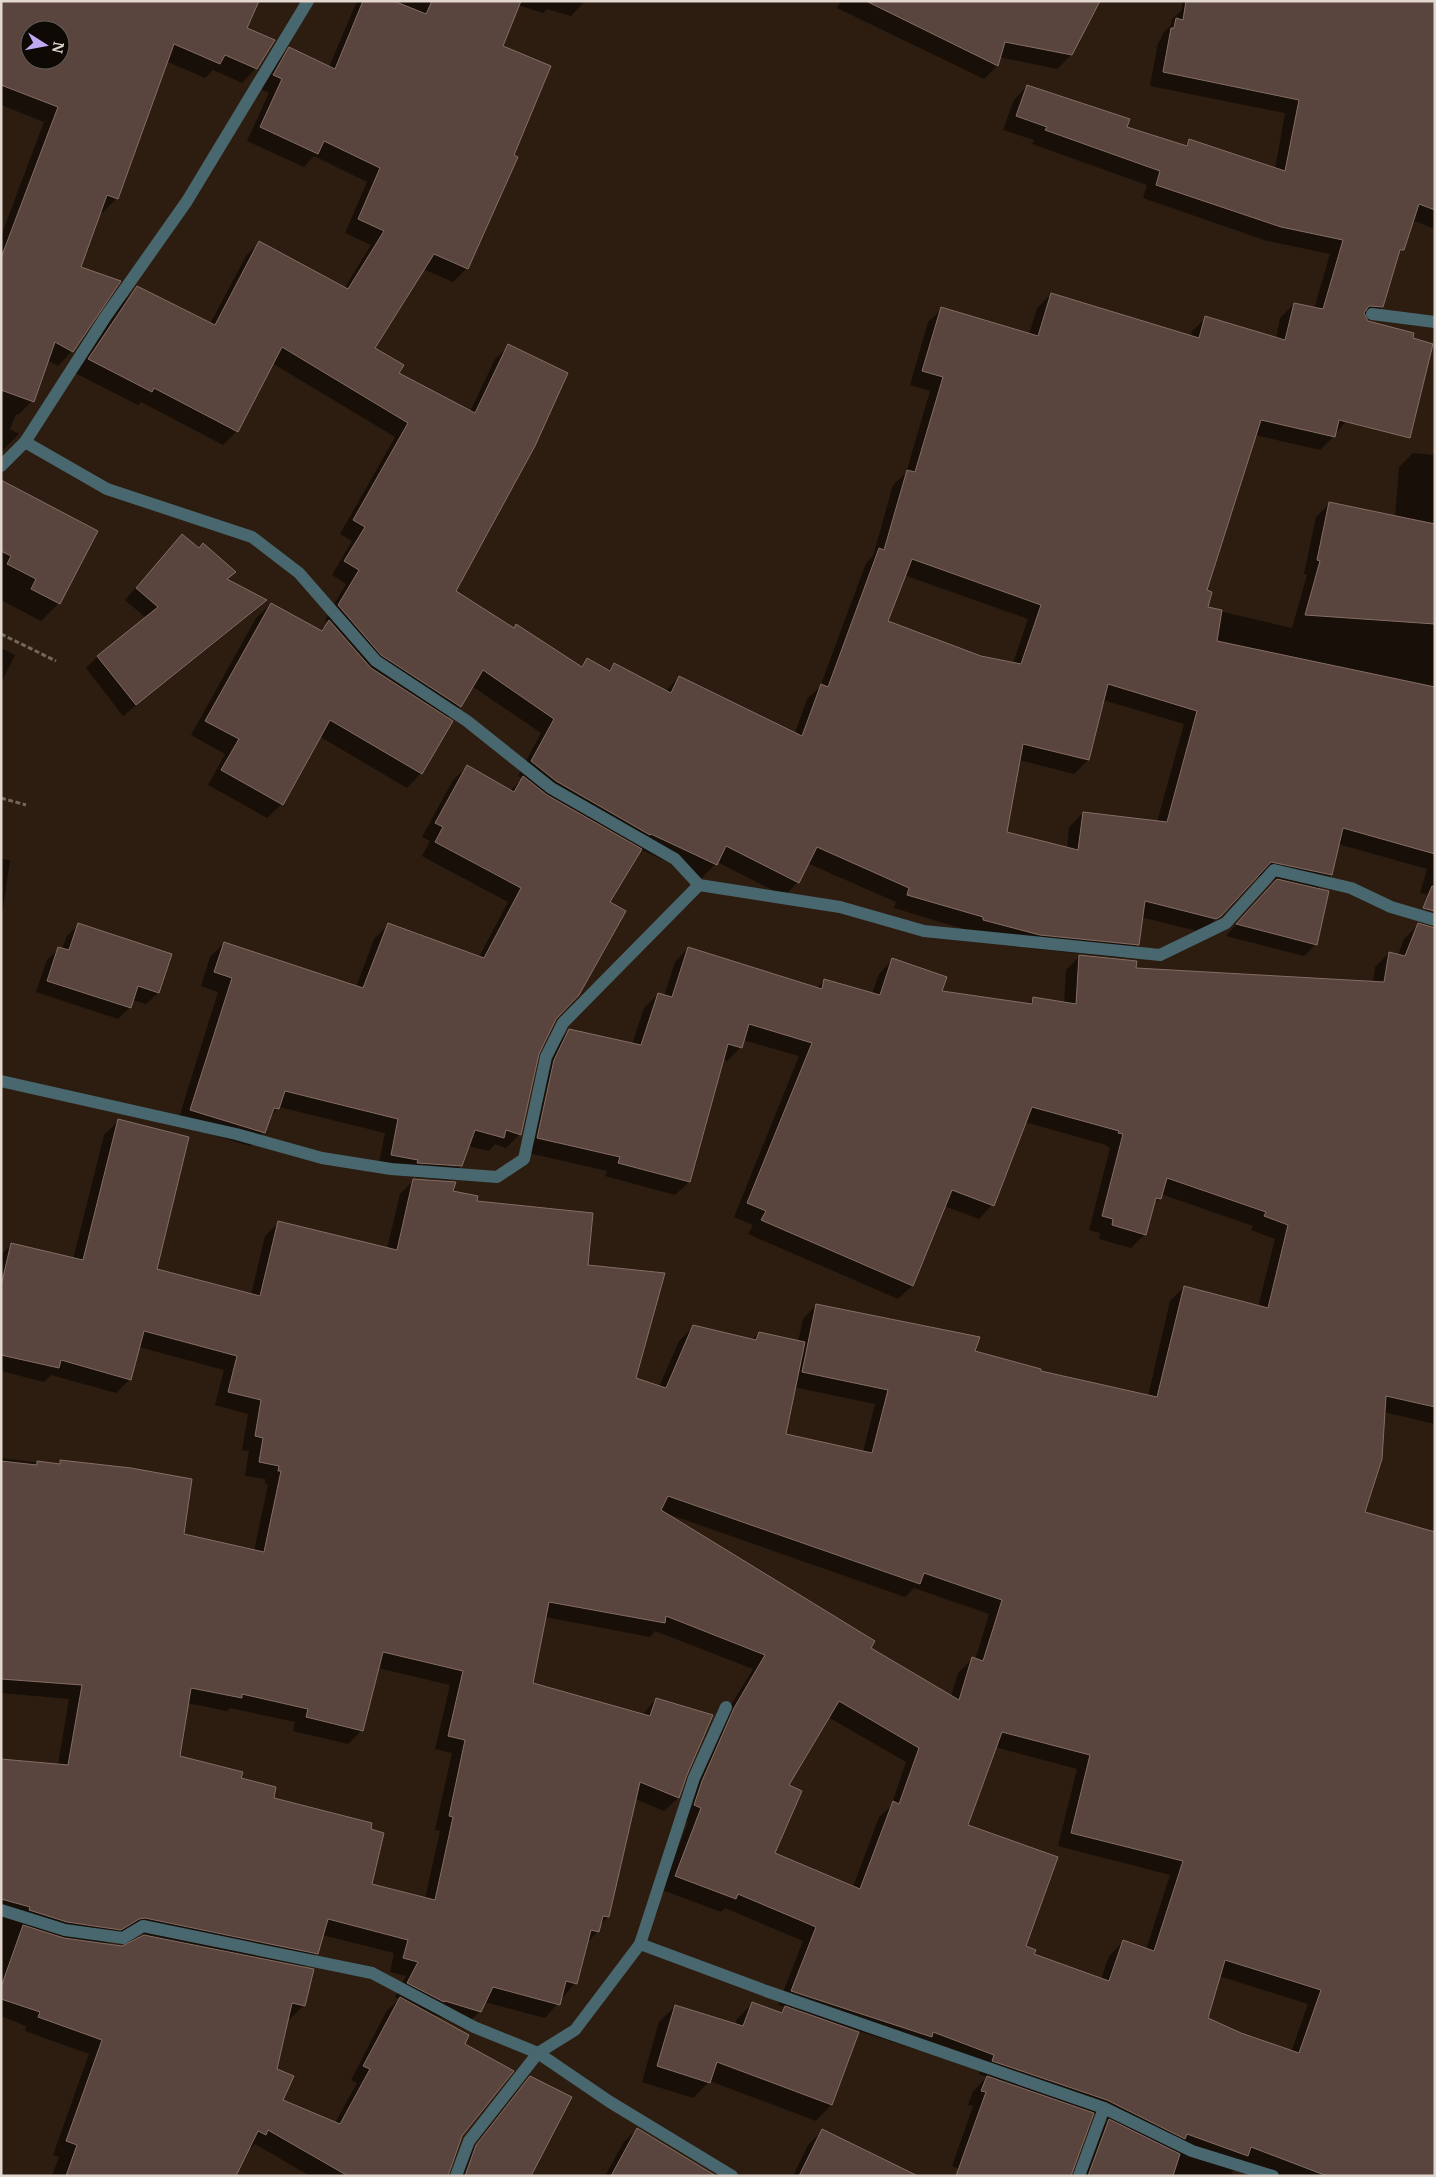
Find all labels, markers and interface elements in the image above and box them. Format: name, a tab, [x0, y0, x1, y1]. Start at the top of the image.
north arrow	[20, 20, 70, 70]
text: N	[48, 40, 68, 55]

